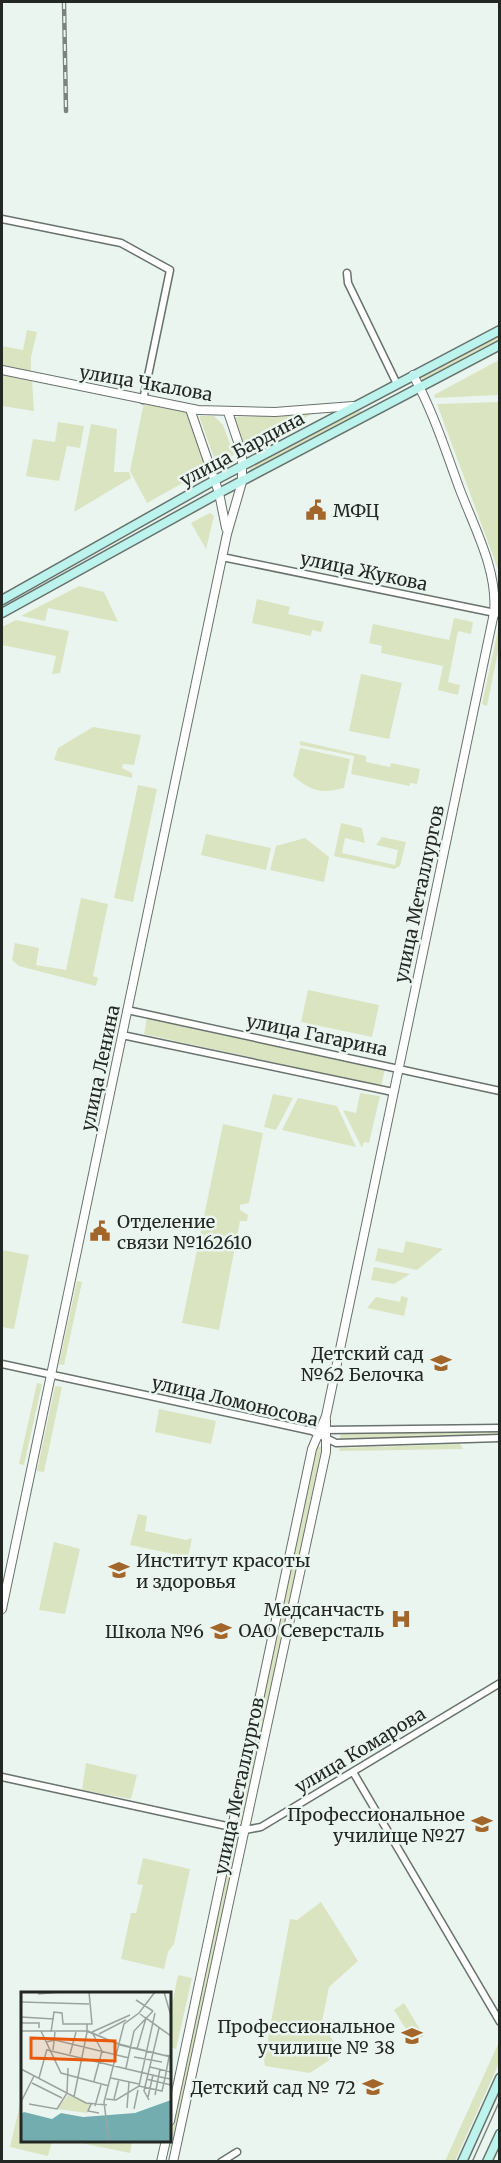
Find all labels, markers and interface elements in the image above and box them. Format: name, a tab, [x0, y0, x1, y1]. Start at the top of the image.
street label: улица Чкалова	[78, 360, 215, 406]
street label: улица Бардина	[176, 406, 308, 491]
public building icon: МФЦ	[304, 498, 328, 522]
place label: МФЦ	[333, 499, 380, 522]
street label: улица Жукова	[298, 546, 430, 596]
street label: улица Металлургов	[389, 803, 449, 985]
street label: улица Ленина	[75, 1003, 125, 1133]
street label: улица Гагарина	[244, 1009, 390, 1061]
place label: Отделение связи №162610	[117, 1210, 252, 1254]
public building icon: Отделение связи №162610	[88, 1219, 112, 1243]
place label: Детский сад №62 Белочка	[301, 1342, 424, 1386]
school or university icon: Детский сад №62 Белочка	[429, 1351, 453, 1375]
street label: улица Ломоносова	[150, 1371, 321, 1431]
place label: Институт красоты и здоровья	[136, 1549, 310, 1593]
school or university icon: Институт красоты и здоровья	[107, 1558, 131, 1582]
place label: Медсанчасть ОАО Северсталь	[238, 1598, 384, 1642]
hospital icon: Медсанчасть ОАО Северсталь	[389, 1607, 413, 1631]
school or university icon: Школа №6	[209, 1619, 233, 1643]
place label: Школа №6	[105, 1620, 204, 1643]
street label: улица Металлургов	[209, 1695, 269, 1877]
street label: улица Комарова	[290, 1702, 430, 1798]
place label: Профессиональное училище №27	[287, 1803, 465, 1847]
school or university icon: Профессиональное училище №27	[470, 1812, 494, 1836]
inset map	[21, 1992, 171, 2142]
place label: Профессиональное училище № 38	[217, 2015, 395, 2059]
school or university icon: Профессиональное училище № 38	[400, 2024, 424, 2048]
school or university icon: Детский сад № 72	[361, 2075, 385, 2099]
place label: Детский сад № 72	[190, 2076, 356, 2099]

